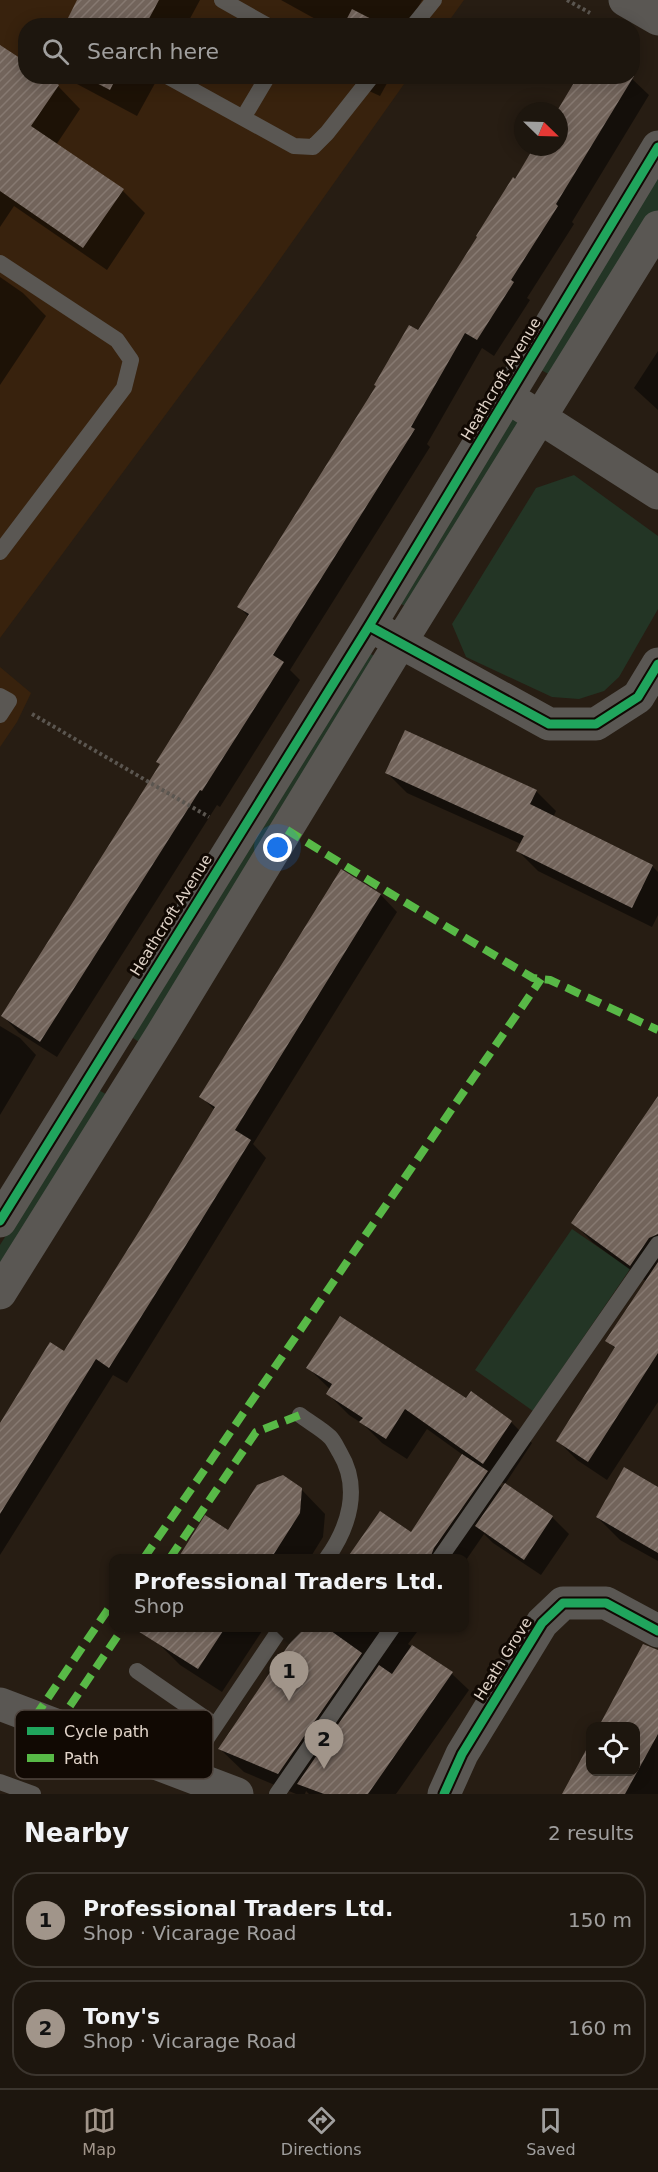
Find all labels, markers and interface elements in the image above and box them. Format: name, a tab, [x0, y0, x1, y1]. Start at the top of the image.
search box	[18, 18, 640, 84]
icon: search	[39, 35, 72, 68]
text: Search here	[87, 39, 219, 64]
north arrow	[514, 102, 568, 156]
street label: Heathcroft Avenue	[457, 314, 545, 444]
your location	[263, 833, 292, 862]
street label: Heathcroft Avenue	[126, 851, 216, 979]
popup	[109, 1554, 469, 1632]
text: Professional Traders Ltd.	[134, 1569, 444, 1594]
text: Shop	[134, 1594, 184, 1618]
street label: Heath Grove	[470, 1614, 536, 1704]
pin: 1	[270, 1652, 308, 1701]
legend	[15, 1710, 213, 1779]
pin: 2	[304, 1720, 344, 1769]
text: Cycle path	[64, 1722, 149, 1741]
map controls	[586, 1722, 640, 1776]
button: locate	[586, 1722, 640, 1776]
text: Path	[64, 1749, 99, 1768]
text: Nearby	[24, 1818, 129, 1848]
text: 2 results	[548, 1821, 634, 1845]
text: Professional Traders Ltd.	[83, 1896, 393, 1921]
text: 1	[39, 1908, 52, 1932]
text: 150 m	[568, 1908, 632, 1932]
text: Shop · Vicarage Road	[83, 1921, 296, 1945]
text: Tony's	[83, 2004, 160, 2029]
text: 2	[39, 2016, 52, 2040]
text: 160 m	[568, 2016, 632, 2040]
text: Shop · Vicarage Road	[83, 2029, 296, 2053]
tab: Map	[82, 2104, 116, 2159]
tab: Directions	[281, 2104, 361, 2159]
tab: Saved	[526, 2104, 576, 2159]

